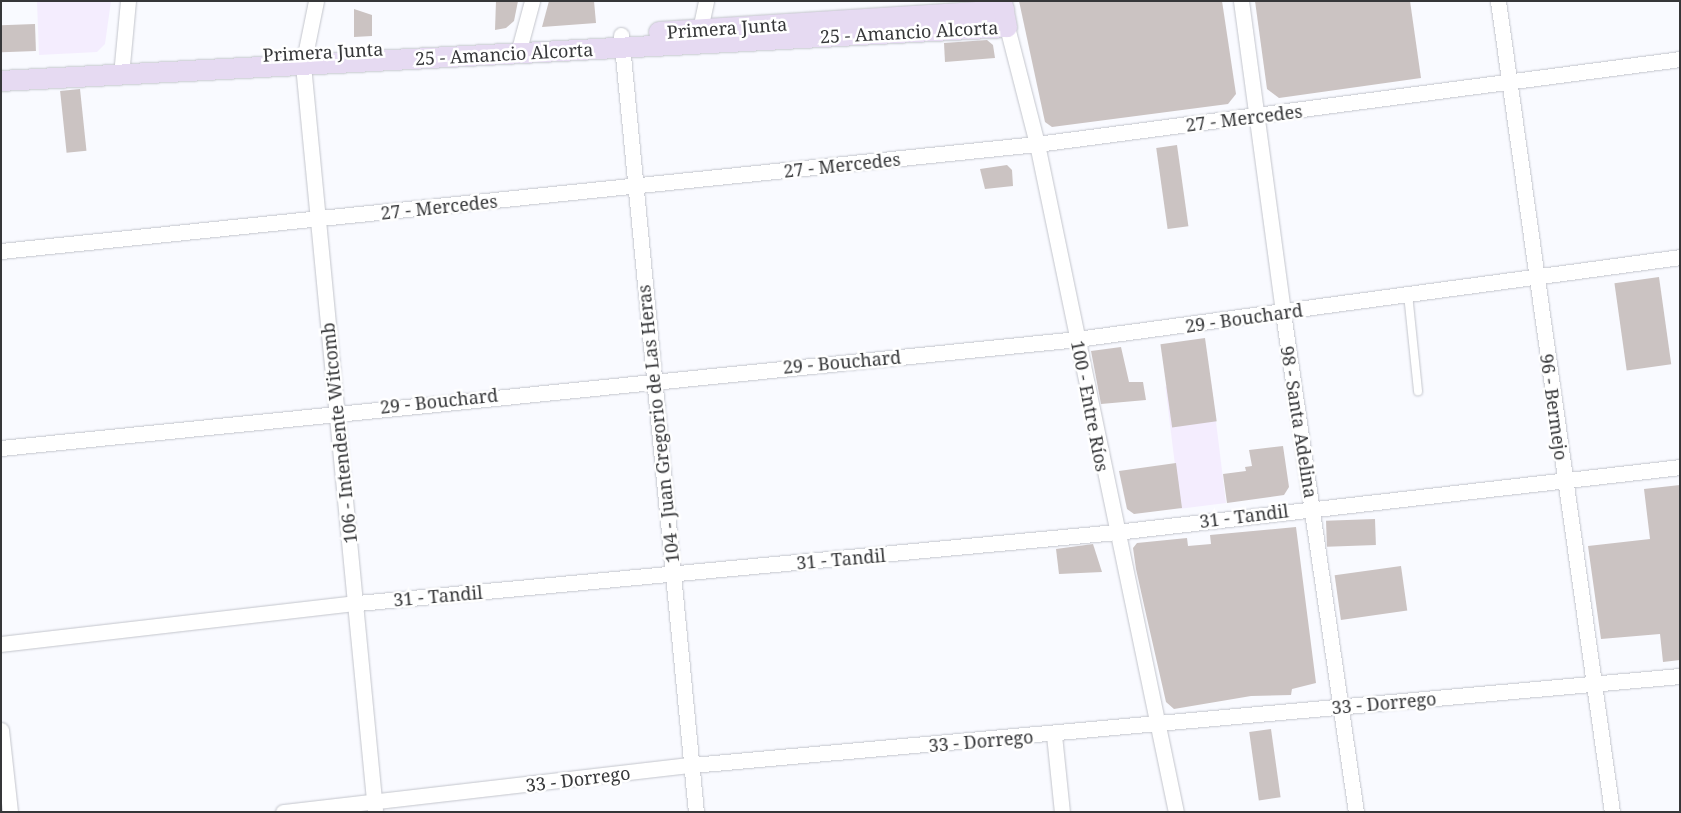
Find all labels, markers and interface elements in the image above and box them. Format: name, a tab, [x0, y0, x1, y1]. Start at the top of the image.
street label: Primera Junta	[666, 13, 788, 43]
street label: 25 - Amancio Alcorta	[819, 17, 999, 47]
street label: Primera Junta	[262, 38, 384, 66]
street label: 25 - Amancio Alcorta	[414, 39, 594, 69]
street label: 27 - Mercedes	[1184, 100, 1304, 136]
street label: 27 - Mercedes	[783, 148, 901, 182]
street label: 27 - Mercedes	[380, 190, 498, 224]
street label: 104 - Juan Gregorio de Las Heras	[633, 284, 683, 564]
street label: 29 - Bouchard	[1184, 299, 1304, 337]
street label: 106 - Intendente Witcomb	[317, 321, 361, 545]
street label: 100 - Entre Ríos	[1067, 339, 1113, 473]
street label: 98 - Santa Adelina	[1276, 344, 1322, 500]
street label: 29 - Bouchard	[782, 346, 902, 378]
street label: 96 - Bermejo	[1536, 352, 1572, 462]
street label: 29 - Bouchard	[379, 384, 499, 418]
street label: 31 - Tandil	[1198, 500, 1290, 532]
street label: 31 - Tandil	[795, 544, 887, 574]
street label: 31 - Tandil	[392, 581, 484, 611]
street label: 33 - Dorrego	[1331, 688, 1437, 718]
street label: 33 - Dorrego	[928, 726, 1034, 756]
street label: 33 - Dorrego	[524, 762, 632, 796]

